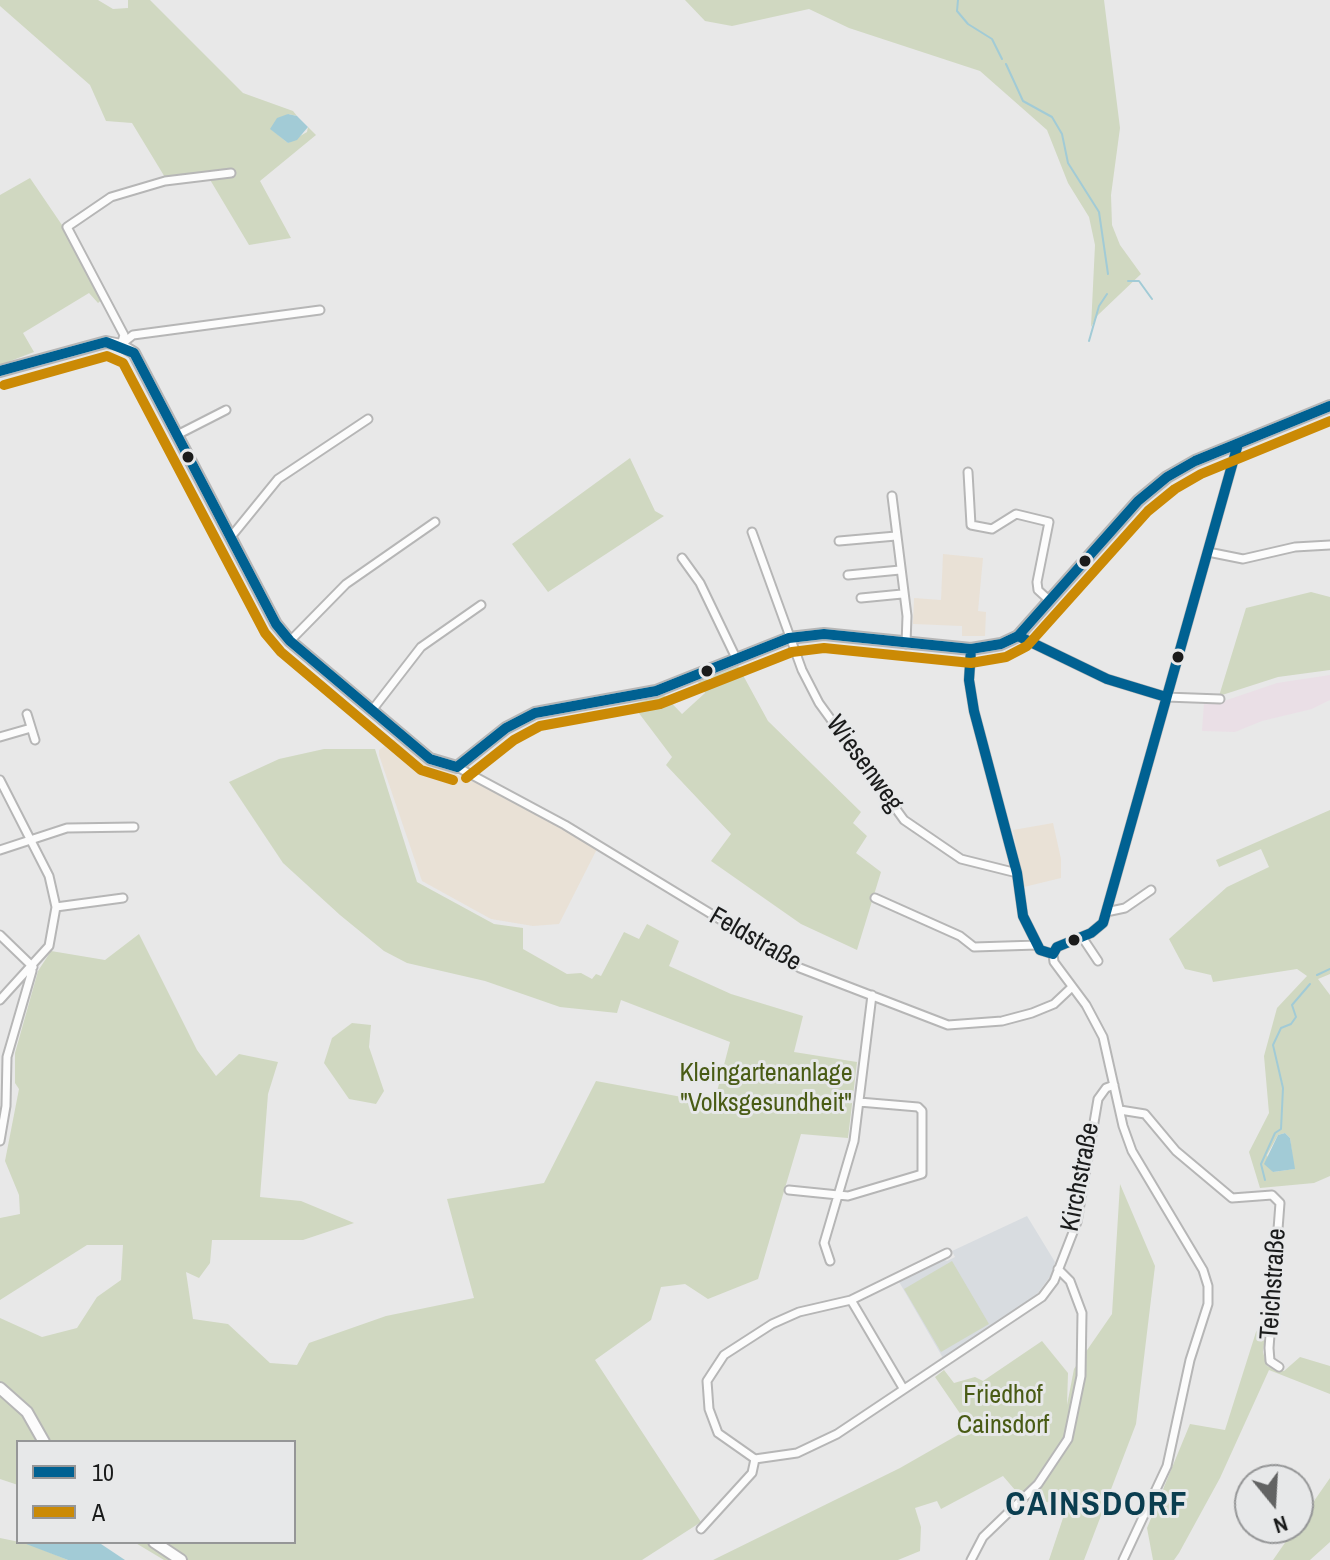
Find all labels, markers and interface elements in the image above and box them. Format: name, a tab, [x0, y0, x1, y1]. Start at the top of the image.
unlabelled marker	[180, 449, 196, 465]
unlabelled marker	[1077, 553, 1093, 569]
unlabelled marker	[1170, 649, 1186, 665]
unlabelled marker	[699, 663, 715, 679]
street label: Wiesenweg	[819, 710, 909, 818]
street label: Feldstraße	[704, 901, 806, 979]
unlabelled marker	[1066, 932, 1082, 948]
park label: Kleingartenanlage "Volksgesundheit"	[679, 1058, 853, 1120]
street label: Kirchstraße	[1055, 1120, 1107, 1234]
street label: Teichstraße	[1255, 1227, 1293, 1341]
park label: Friedhof Cainsdorf	[957, 1380, 1049, 1442]
legend	[16, 1440, 296, 1544]
text: 10	[92, 1456, 114, 1488]
north arrow	[1234, 1464, 1314, 1544]
district label: CAINSDORF	[1005, 1486, 1189, 1526]
text: A	[92, 1496, 105, 1528]
text: N	[1270, 1509, 1292, 1541]

